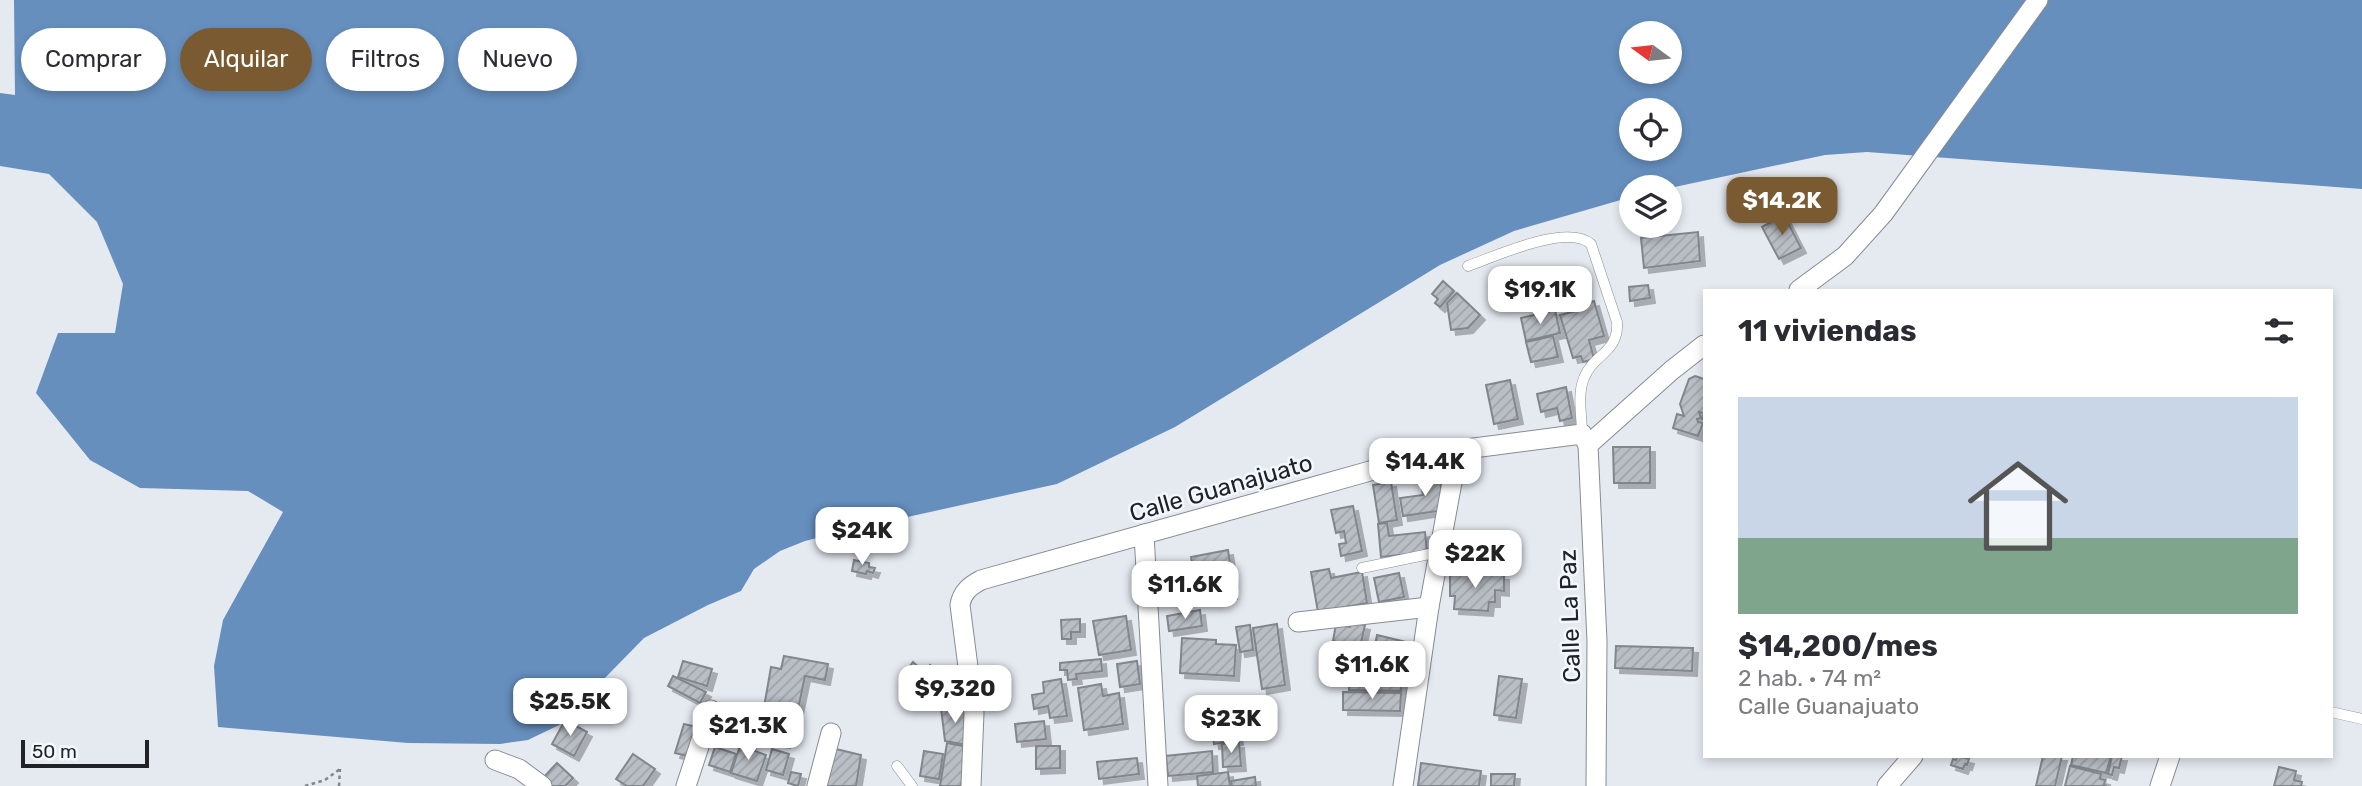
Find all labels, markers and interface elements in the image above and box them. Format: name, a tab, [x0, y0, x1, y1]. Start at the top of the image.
north arrow	[1619, 21, 1682, 84]
map controls	[1619, 21, 1682, 238]
chip: Comprar	[21, 28, 166, 91]
chip: Alquilar	[180, 28, 312, 91]
chip: Filtros	[326, 28, 444, 91]
chip: Nuevo	[458, 28, 577, 91]
button: locate	[1619, 98, 1682, 161]
button: layers	[1619, 175, 1682, 238]
pin: $14.2K	[1725, 177, 1839, 237]
text: $14.2K	[1742, 186, 1822, 214]
pin: $19.1K	[1483, 266, 1597, 326]
text: $19.1K	[1504, 275, 1576, 303]
icon: filters	[2260, 312, 2298, 350]
text: 11 viviendas	[1738, 313, 1917, 349]
pin: $14.4K	[1368, 438, 1482, 498]
icon: home	[1955, 443, 2081, 569]
text: $14.4K	[1385, 447, 1465, 475]
street label: Calle Guanajuato	[1126, 448, 1316, 528]
pin: $24K	[821, 508, 903, 567]
text: $24K	[831, 516, 893, 544]
pin: $22K	[1434, 530, 1516, 590]
text: $22K	[1445, 539, 1505, 567]
street label: Calle La Paz	[1554, 549, 1586, 683]
pin: $11.6K	[1128, 562, 1242, 621]
text: $11.6K	[1148, 570, 1222, 598]
text: $14,200/mes	[1738, 628, 1938, 664]
pin: $11.6K	[1315, 642, 1429, 701]
text: $11.6K	[1335, 650, 1409, 678]
text: 2 hab. · 74 m²	[1738, 664, 1881, 692]
pin: $9,320	[898, 666, 1012, 725]
text: $9,320	[914, 674, 996, 702]
pin: $25.5K	[513, 678, 627, 738]
text: $25.5K	[529, 687, 611, 715]
text: Calle Guanajuato	[1738, 692, 1919, 720]
pin: $23K	[1190, 696, 1272, 755]
pin: $21.3K	[691, 702, 805, 762]
text: $23K	[1201, 704, 1261, 732]
text: $21.3K	[709, 711, 787, 739]
scale bar	[21, 737, 149, 769]
text: 50 m	[32, 740, 77, 763]

